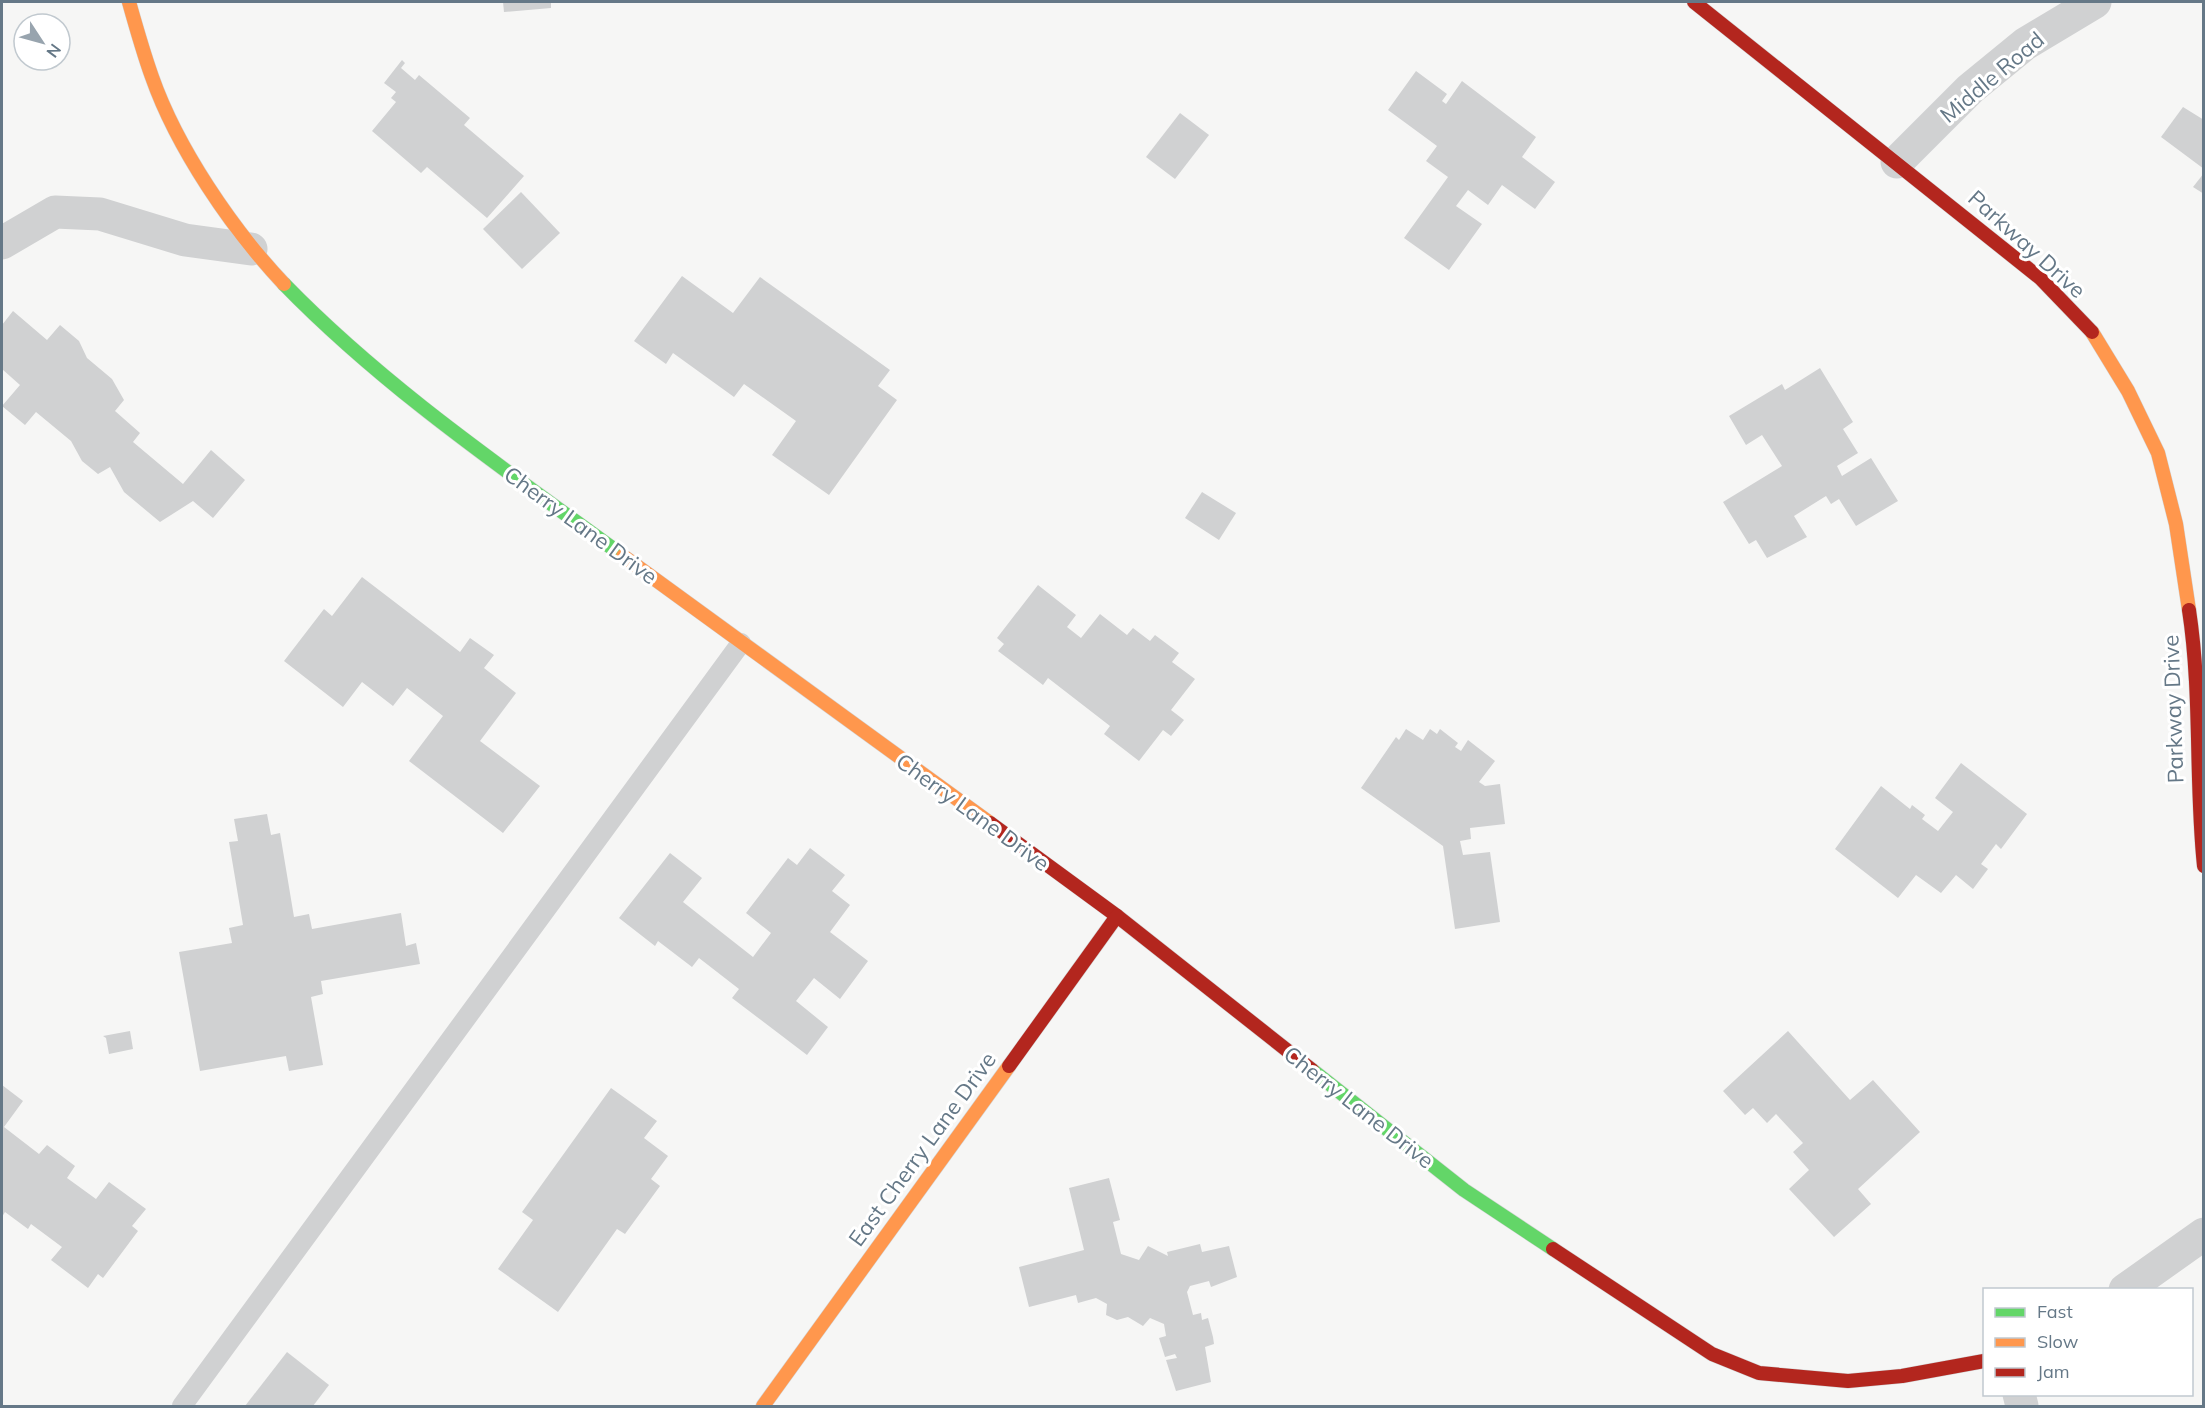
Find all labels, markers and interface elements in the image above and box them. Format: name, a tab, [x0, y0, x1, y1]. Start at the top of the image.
north arrow	[12, 12, 72, 72]
street label: Middle Road	[1934, 25, 2050, 129]
text: N	[42, 40, 66, 62]
street label: Parkway Drive	[1962, 184, 2092, 304]
street label: Cherry Lane Drive	[499, 460, 663, 590]
street label: Parkway Drive	[2156, 634, 2190, 784]
street label: Cherry Lane Drive	[891, 747, 1055, 877]
street label: Cherry Lane Drive	[1278, 1040, 1440, 1174]
street label: East Cherry Lane Drive	[842, 1046, 1002, 1252]
legend	[1983, 1288, 2193, 1396]
text: Fast	[2037, 1300, 2073, 1323]
text: Slow	[2037, 1330, 2079, 1353]
text: Jam	[2037, 1360, 2070, 1383]

